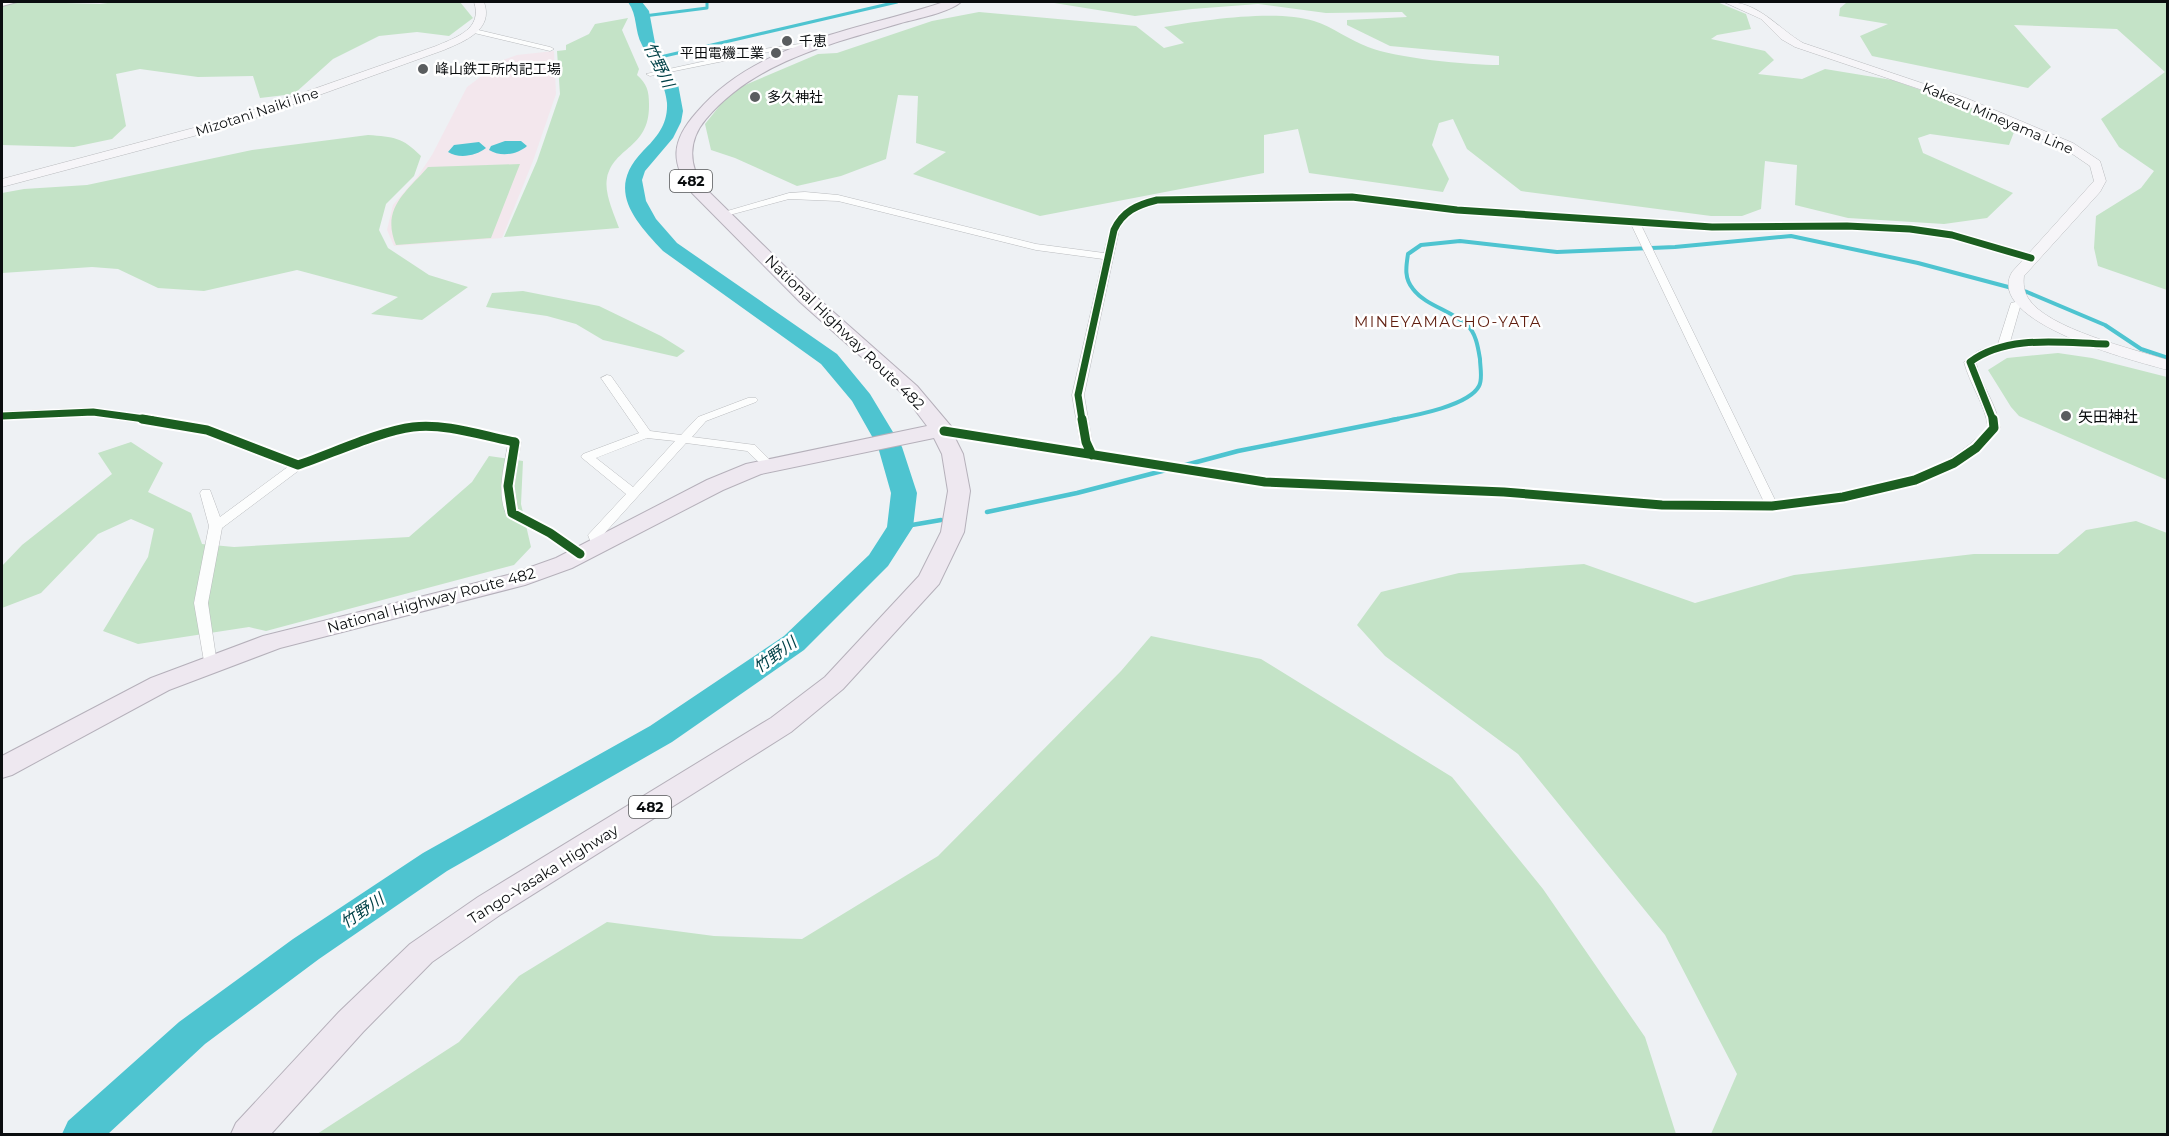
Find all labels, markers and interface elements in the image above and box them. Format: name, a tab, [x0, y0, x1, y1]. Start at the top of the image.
place label: 千恵	[799, 32, 827, 50]
marker: 千恵	[780, 34, 794, 48]
water label: 竹野川	[640, 39, 679, 93]
place label: 平田電機工業	[680, 44, 764, 62]
marker: 平田電機工業	[769, 46, 783, 60]
place label: 峰山鉄工所内記工場	[435, 60, 561, 78]
marker: 峰山鉄工所内記工場	[416, 62, 430, 76]
street label: Kakezu Mineyama Line	[1920, 78, 2076, 158]
street label: Mizotani Naiki line	[193, 84, 321, 140]
place label: 多久神社	[767, 88, 823, 106]
marker: 多久神社	[748, 90, 762, 104]
road number: 482	[670, 170, 712, 192]
street label: National Highway Route 482	[761, 251, 929, 413]
district label: MINEYAMACHO-YATA	[1354, 312, 1542, 331]
place label: 矢田神社	[2078, 407, 2138, 426]
marker: 矢田神社	[2059, 409, 2073, 423]
street label: National Highway Route 482	[325, 563, 537, 637]
water label: 竹野川	[750, 632, 802, 677]
road number: 482	[629, 796, 671, 818]
street label: Tango-Yasaka Highway	[464, 820, 622, 928]
water label: 竹野川	[337, 889, 389, 932]

